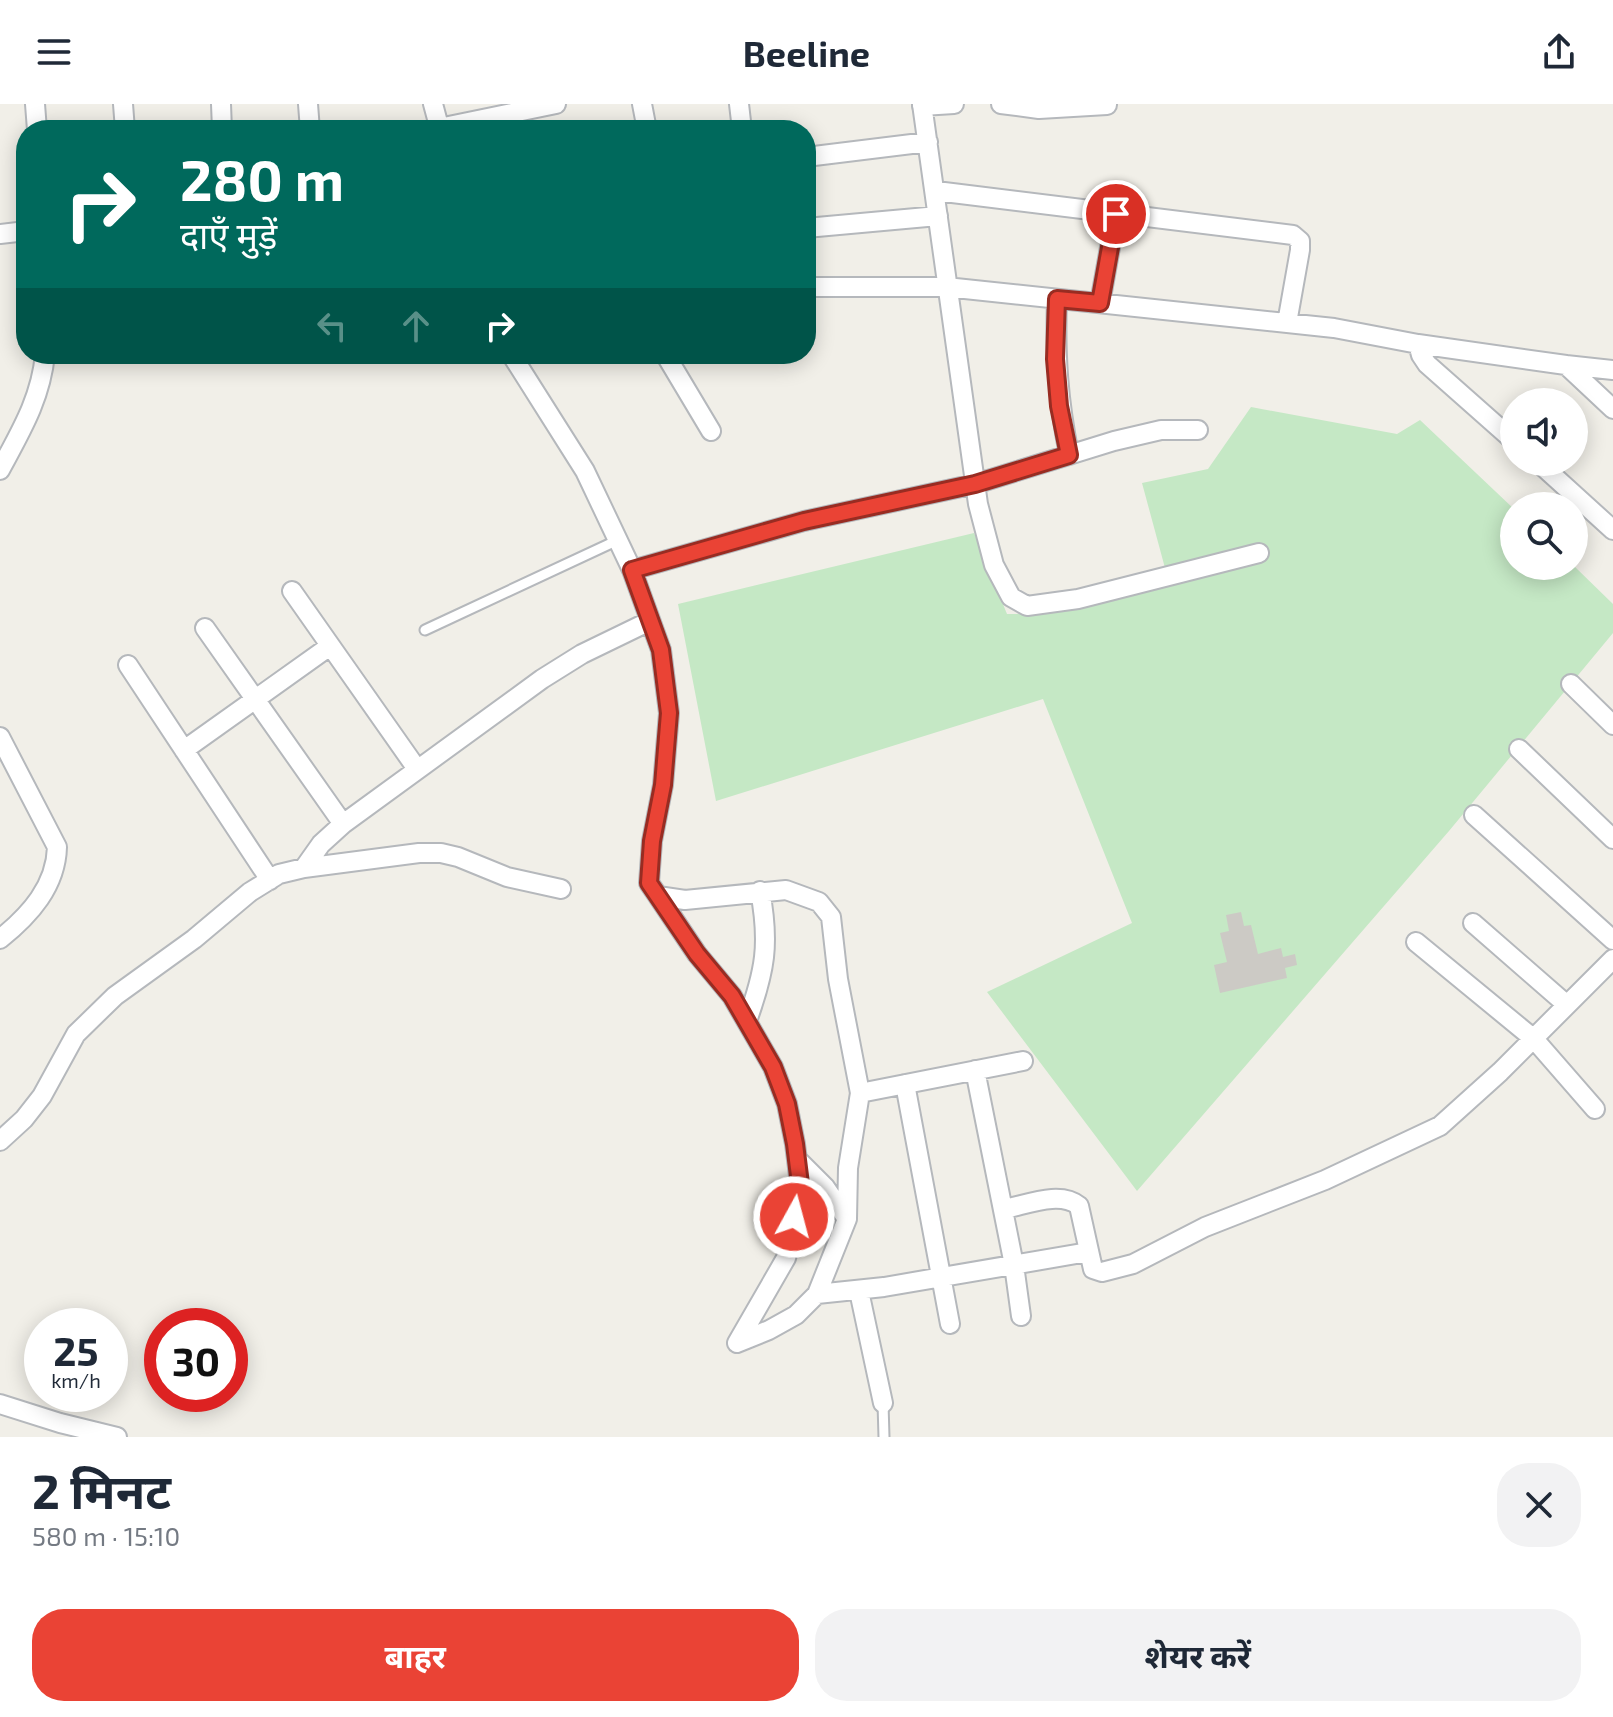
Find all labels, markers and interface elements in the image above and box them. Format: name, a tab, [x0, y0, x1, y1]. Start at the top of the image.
icon: menu	[32, 30, 76, 74]
icon: share	[1537, 30, 1581, 74]
text: Beeline	[743, 31, 870, 74]
text: 280 m	[180, 145, 344, 212]
icon: right	[48, 152, 152, 256]
pin	[1082, 180, 1150, 248]
icon: arrive	[1094, 192, 1138, 236]
text: दाएँ मुड़ें	[180, 213, 277, 256]
icon: left	[310, 304, 354, 348]
icon: ahead	[394, 304, 438, 348]
icon: right	[478, 304, 522, 348]
map controls	[1500, 388, 1588, 580]
button: sound	[1500, 388, 1588, 476]
button: search	[1500, 492, 1588, 580]
position arrow	[752, 1175, 836, 1259]
speed limit sign: 30	[144, 1308, 248, 1412]
text: 25	[53, 1326, 99, 1374]
text: km/h	[51, 1368, 101, 1392]
text: 2 मिनट	[32, 1461, 171, 1519]
button: close	[1497, 1463, 1581, 1547]
text: 580 m · 15:10	[32, 1520, 180, 1551]
button: बाहर	[32, 1609, 799, 1701]
button: शेयर करें	[815, 1609, 1581, 1701]

